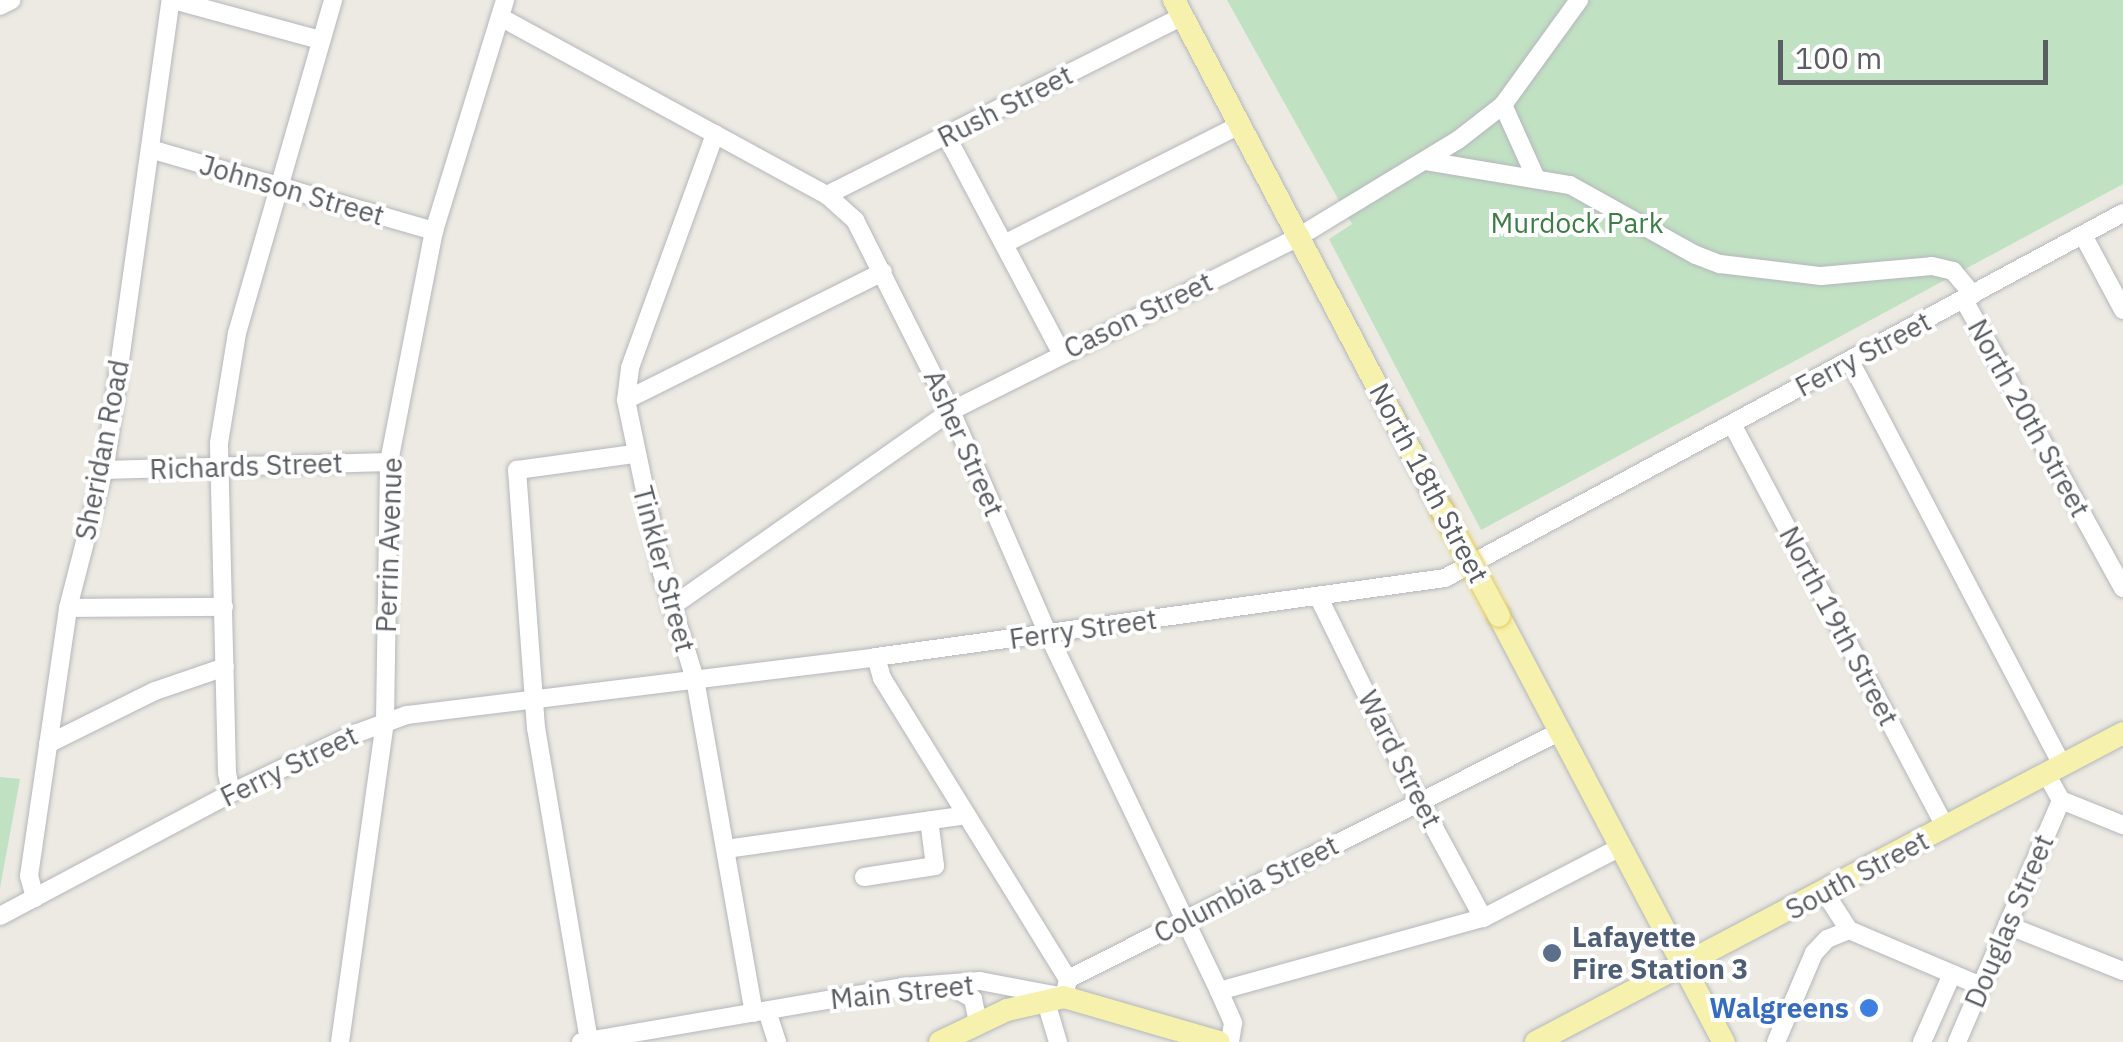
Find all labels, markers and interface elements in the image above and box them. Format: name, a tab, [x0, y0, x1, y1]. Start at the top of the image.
scale bar	[1783, 20, 2053, 82]
text: 100 m	[1795, 38, 1882, 77]
street label: Rush Street	[932, 58, 1078, 154]
street label: Johnson Street	[196, 148, 388, 232]
park label: Murdock Park	[1491, 206, 1663, 240]
street label: Cason Street	[1058, 265, 1218, 365]
street label: Ferry Street	[1790, 304, 1936, 404]
street label: North 20th Street	[1961, 313, 2097, 523]
street label: Sheridan Road	[68, 357, 136, 543]
street label: Asher Street	[917, 365, 1011, 521]
street label: North 18th Street	[1362, 378, 1496, 588]
street label: Richards Street	[149, 446, 343, 486]
street label: Perrin Avenue	[369, 457, 409, 633]
street label: Tinkler Street	[626, 482, 702, 656]
street label: North 19th Street	[1772, 521, 1906, 731]
street label: Ferry Street	[1007, 602, 1159, 656]
street label: Ward Street	[1351, 685, 1449, 833]
street label: Ferry Street	[215, 718, 363, 814]
street label: South Street	[1780, 823, 1934, 927]
street label: Columbia Street	[1148, 828, 1344, 950]
street label: Douglas Street	[1957, 829, 2061, 1013]
place label: Lafayette Fire Station 3	[1572, 920, 1748, 986]
marker: Lafayette Fire Station 3	[1541, 942, 1563, 964]
street label: Main Street	[829, 968, 975, 1016]
place label: Walgreens	[1709, 991, 1849, 1025]
marker: Walgreens	[1858, 997, 1880, 1019]

